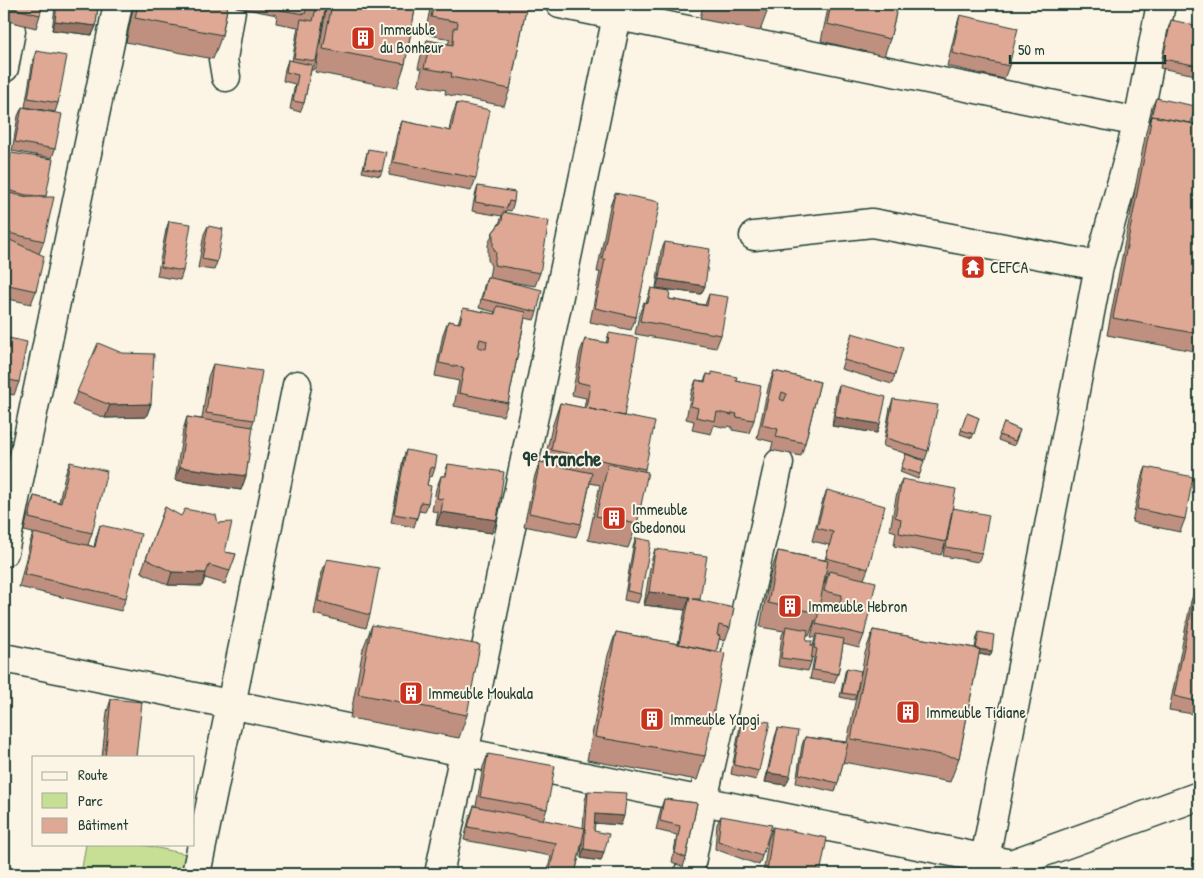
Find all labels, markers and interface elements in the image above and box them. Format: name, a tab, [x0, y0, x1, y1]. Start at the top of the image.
place label: Immeuble du Bonheur	[380, 18, 444, 58]
building icon: Immeuble du Bonheur	[350, 25, 376, 51]
scale bar	[1010, 32, 1166, 64]
text: 50 m	[1018, 39, 1045, 60]
temple icon: CEFCA	[960, 254, 986, 280]
place label: CEFCA	[990, 256, 1029, 278]
district label: 9ᵉ tranche	[523, 444, 602, 473]
place label: Immeuble Gbedonou	[632, 498, 688, 538]
building icon: Immeuble Gbedonou	[601, 505, 627, 531]
building icon: Immeuble Hebron	[777, 593, 803, 619]
place label: Immeuble Hebron	[808, 595, 907, 617]
building icon: Immeuble Moukala	[398, 680, 424, 706]
place label: Immeuble Moukala	[428, 682, 533, 704]
building icon: Immeuble Tidiane	[895, 699, 921, 725]
place label: Immeuble Tidiane	[926, 701, 1027, 723]
building icon: Immeuble Yapgi	[639, 706, 665, 732]
place label: Immeuble Yapgi	[670, 708, 760, 730]
legend	[32, 756, 195, 846]
text: Route	[78, 764, 108, 785]
text: Parc	[78, 790, 103, 811]
text: Bâtiment	[78, 814, 129, 835]

